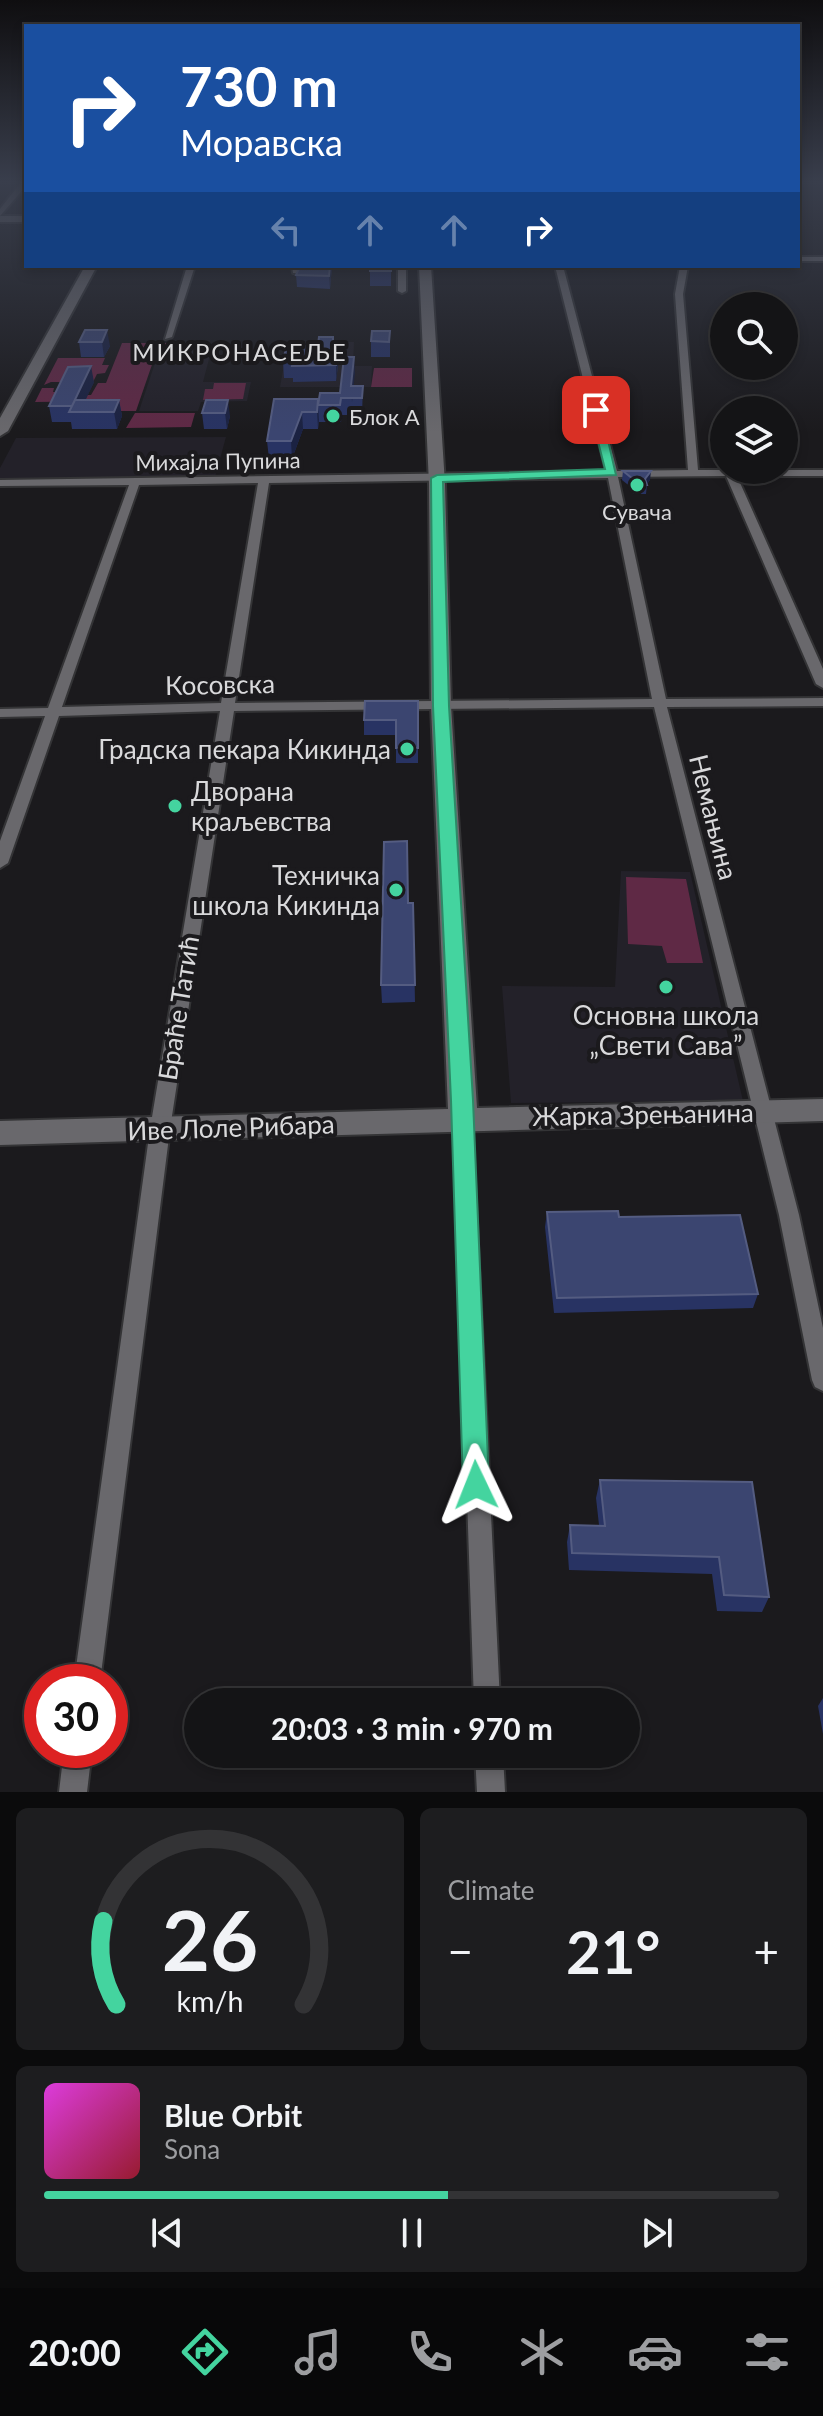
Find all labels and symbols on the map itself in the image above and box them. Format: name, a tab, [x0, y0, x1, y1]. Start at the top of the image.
district label: МИКРОНАСЕЉЕ	[132, 337, 348, 366]
pin	[562, 376, 630, 444]
place label: Блок А	[349, 403, 420, 430]
marker: Блок А	[324, 407, 342, 425]
street label: Михајла Пупина	[135, 446, 301, 476]
marker: Сувача	[628, 476, 646, 494]
place label: Сувача	[602, 498, 672, 525]
street label: Косовска	[165, 667, 275, 701]
place label: Градска пекара Кикинда	[98, 733, 391, 765]
marker: Градска пекара Кикинда	[398, 740, 416, 758]
street label: Немањина	[683, 751, 745, 883]
place label: Дворана краљевства	[191, 775, 332, 837]
marker: Дворана краљевства	[166, 797, 184, 815]
place label: Техничка школа Кикинда	[192, 859, 380, 921]
marker: Техничка школа Кикинда	[387, 881, 405, 899]
street label: Браће Татић	[151, 933, 205, 1083]
marker: Основна школа „Свети Сава”	[657, 978, 675, 996]
place label: Основна школа „Свети Сава”	[573, 999, 759, 1061]
street label: Жарка Зрењанина	[532, 1096, 754, 1132]
street label: Иве Лоле Рибара	[127, 1107, 335, 1147]
position arrow	[434, 1443, 518, 1527]
speed limit sign: 30	[24, 1664, 128, 1768]

